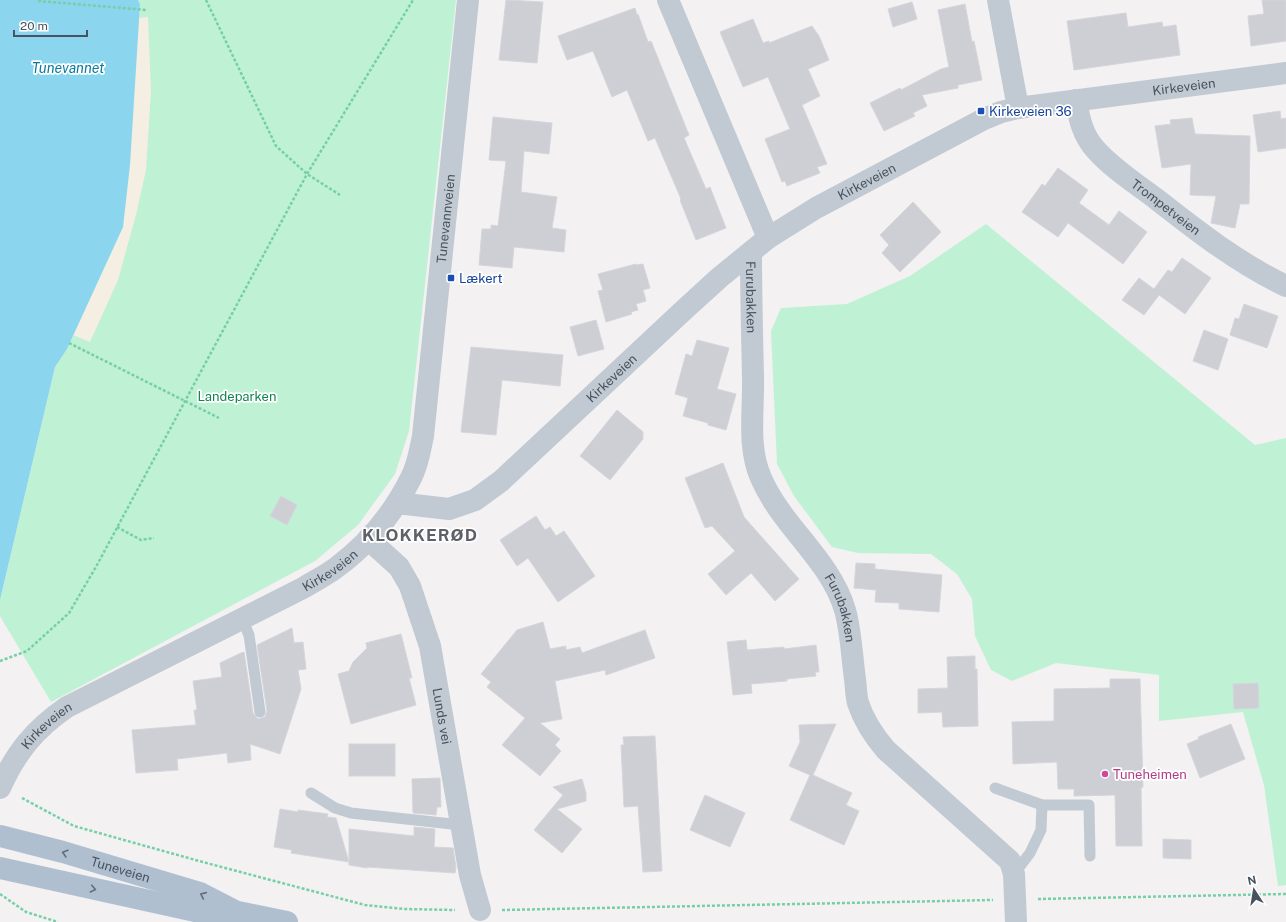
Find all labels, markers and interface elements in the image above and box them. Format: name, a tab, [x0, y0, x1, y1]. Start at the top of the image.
scale bar	[14, 12, 87, 38]
text: 20 m	[20, 19, 48, 33]
water label: Tunevannet	[32, 60, 105, 76]
street label: Kirkeveien	[1151, 75, 1216, 98]
place label: Kirkeveien 36	[989, 104, 1072, 119]
marker: Kirkeveien 36	[976, 106, 986, 116]
street label: Kirkeveien	[835, 160, 898, 203]
street label: Tunevannveien	[433, 173, 457, 264]
street label: Trompetveien	[1129, 176, 1203, 238]
street label: Furubakken	[744, 261, 759, 333]
place label: Lækert	[459, 271, 503, 286]
marker: Lækert	[446, 273, 456, 283]
street label: Kirkeveien	[583, 351, 640, 405]
park label: Landeparken	[198, 389, 276, 404]
district label: KLOKKERØD	[362, 525, 478, 545]
street label: Kirkeveien	[299, 546, 360, 594]
street label: Furubakken	[822, 570, 858, 643]
street label: Lunds vei	[430, 687, 455, 745]
street label: Kirkeveien	[18, 698, 74, 752]
place label: Tuneheimen	[1113, 767, 1187, 782]
marker: Tuneheimen	[1100, 769, 1110, 779]
one-way arrow	[62, 849, 69, 858]
street label: Tuneveien	[89, 853, 152, 885]
north arrow	[1234, 870, 1274, 910]
text: N	[1246, 873, 1257, 887]
one-way arrow	[89, 884, 96, 892]
one-way arrow	[200, 891, 207, 899]

